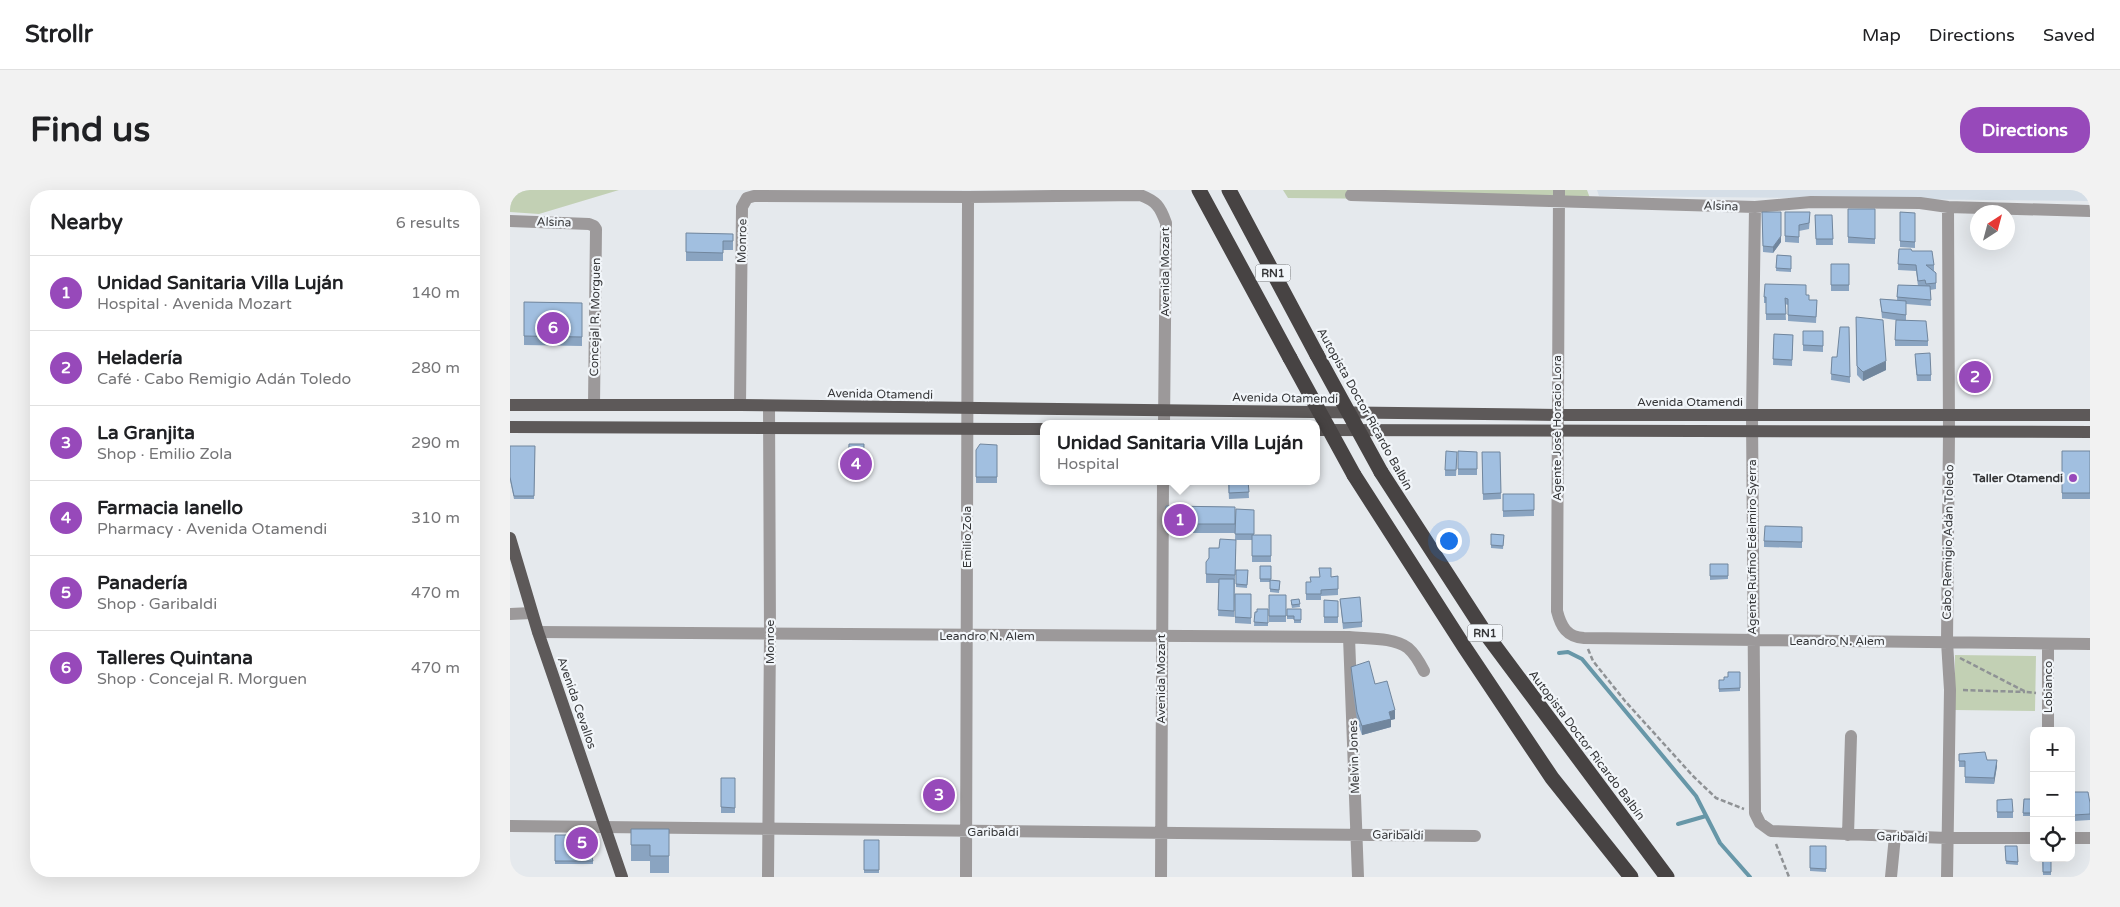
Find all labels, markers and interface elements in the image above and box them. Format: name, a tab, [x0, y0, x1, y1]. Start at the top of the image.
text: Strollr	[25, 20, 93, 49]
text: Map	[1862, 24, 1901, 46]
text: Directions	[1929, 24, 2015, 46]
text: Saved	[2043, 24, 2095, 46]
button: Directions	[1960, 107, 2090, 153]
text: Find us	[30, 109, 150, 151]
street label: Alsina	[1703, 198, 1739, 214]
north arrow	[1970, 205, 2015, 250]
text: Nearby	[50, 210, 123, 235]
text: 6 results	[396, 213, 460, 233]
street label: Alsina	[536, 214, 572, 230]
street label: Monroe	[735, 218, 749, 263]
street label: Avenida Mozart	[1158, 227, 1172, 317]
street label: Concejal R. Morguen	[587, 258, 603, 376]
road number: RN1	[1256, 265, 1290, 282]
text: Unidad Sanitaria Villa Luján	[97, 272, 344, 294]
text: 1	[61, 283, 71, 303]
text: 140 m	[411, 283, 460, 303]
text: Hospital · Avenida Mozart	[97, 294, 292, 314]
pin: 6	[537, 309, 569, 347]
street label: Autopista Doctor Ricardo Balbín	[1314, 325, 1416, 493]
text: Heladería	[97, 347, 183, 369]
street label: Agente José Horacio Lora	[1550, 355, 1564, 501]
text: 2	[61, 358, 71, 378]
text: 280 m	[411, 358, 460, 378]
pin: 2	[1959, 358, 1991, 396]
text: Café · Cabo Remigio Adán Toledo	[97, 369, 351, 389]
street label: Avenida Otamendi	[827, 386, 933, 402]
street label: Avenida Otamendi	[1232, 390, 1338, 406]
street label: Avenida Otamendi	[1637, 395, 1743, 409]
popup	[1040, 420, 1320, 485]
text: La Granjita	[97, 422, 195, 444]
text: Unidad Sanitaria Villa Luján	[1057, 432, 1303, 454]
text: 3	[61, 433, 71, 453]
text: 290 m	[411, 433, 460, 453]
text: Shop · Emilio Zola	[97, 444, 232, 464]
pin: 4	[840, 445, 872, 483]
text: Hospital	[1057, 454, 1119, 474]
street label: Agente Rufino Edelmiro Syerra	[1745, 459, 1759, 635]
street label: Cabo Remigio Adán Toledo	[1940, 464, 1956, 620]
place label: Taller Otamendi	[1972, 471, 2063, 485]
marker: Taller Otamendi	[2067, 472, 2079, 484]
text: Farmacia Ianello	[97, 497, 243, 519]
pin: 1	[1164, 501, 1196, 539]
street label: Emilio Zola	[960, 506, 974, 568]
text: 4	[61, 508, 71, 528]
text: 310 m	[411, 508, 460, 528]
text: Pharmacy · Avenida Otamendi	[97, 519, 327, 539]
your location	[1436, 528, 1462, 554]
text: Panadería	[97, 572, 188, 594]
text: 5	[61, 583, 71, 603]
text: 470 m	[411, 583, 460, 603]
text: Shop · Garibaldi	[97, 594, 217, 614]
street label: Monroe	[763, 620, 777, 664]
road number: RN1	[1468, 624, 1502, 642]
street label: Leandro N. Alem	[939, 629, 1035, 643]
street label: Avenida Mozart	[1154, 634, 1168, 724]
street label: Leandro N. Alem	[1789, 634, 1885, 648]
text: Talleres Quintana	[97, 647, 253, 669]
street label: Avenida Cevallos	[555, 655, 599, 751]
text: 6	[61, 658, 71, 678]
text: 470 m	[411, 658, 460, 678]
street label: Lobianco	[2041, 661, 2055, 713]
street label: Autopista Doctor Ricardo Balbín	[1526, 667, 1648, 823]
text: Shop · Concejal R. Morguen	[97, 669, 307, 689]
street label: Melvin Jones	[1346, 720, 1362, 794]
map controls	[2030, 727, 2075, 862]
button: +	[2030, 727, 2075, 772]
button: −	[2030, 772, 2075, 817]
pin: 3	[923, 776, 955, 814]
button: locate	[2030, 817, 2075, 862]
pin: 5	[566, 824, 598, 862]
street label: Garibaldi	[967, 825, 1019, 839]
street label: Garibaldi	[1372, 828, 1424, 842]
street label: Garibaldi	[1876, 829, 1928, 845]

